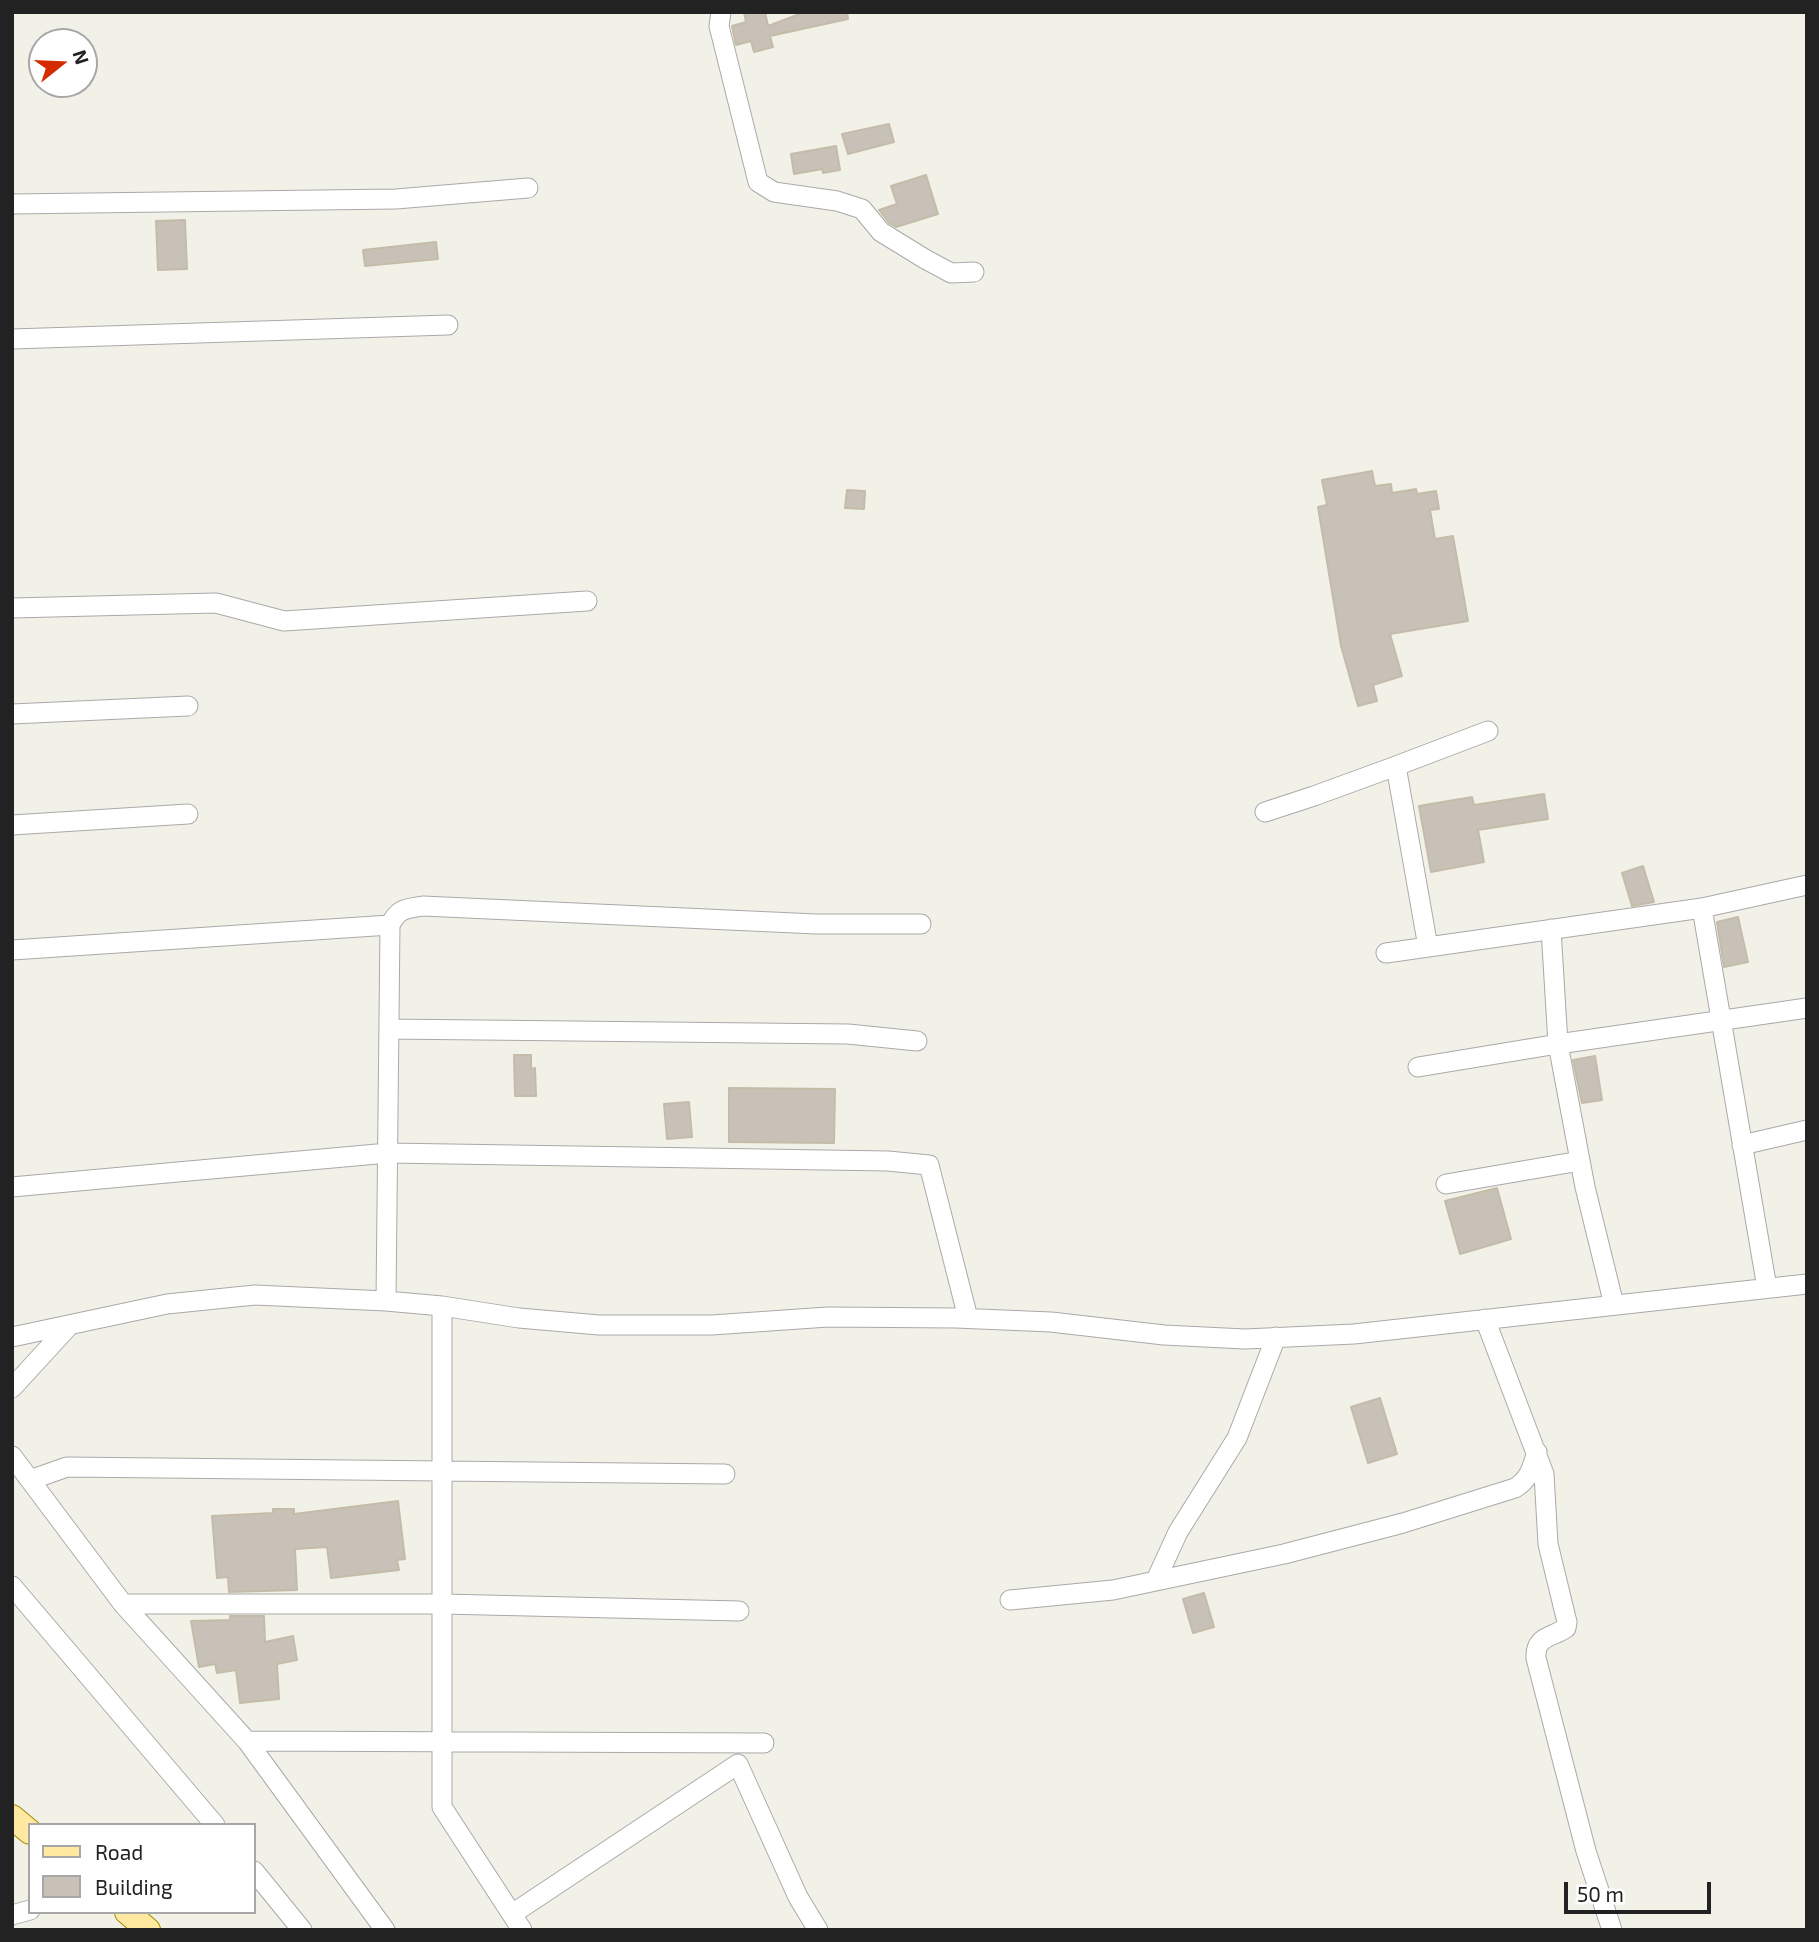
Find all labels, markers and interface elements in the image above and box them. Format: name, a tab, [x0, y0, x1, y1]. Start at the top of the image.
north arrow	[28, 28, 98, 98]
text: N	[68, 47, 95, 67]
legend	[28, 1823, 256, 1914]
text: Road	[95, 1839, 143, 1864]
scale bar	[1567, 1868, 1714, 1912]
text: Building	[95, 1874, 173, 1899]
text: 50 m	[1577, 1881, 1624, 1906]

